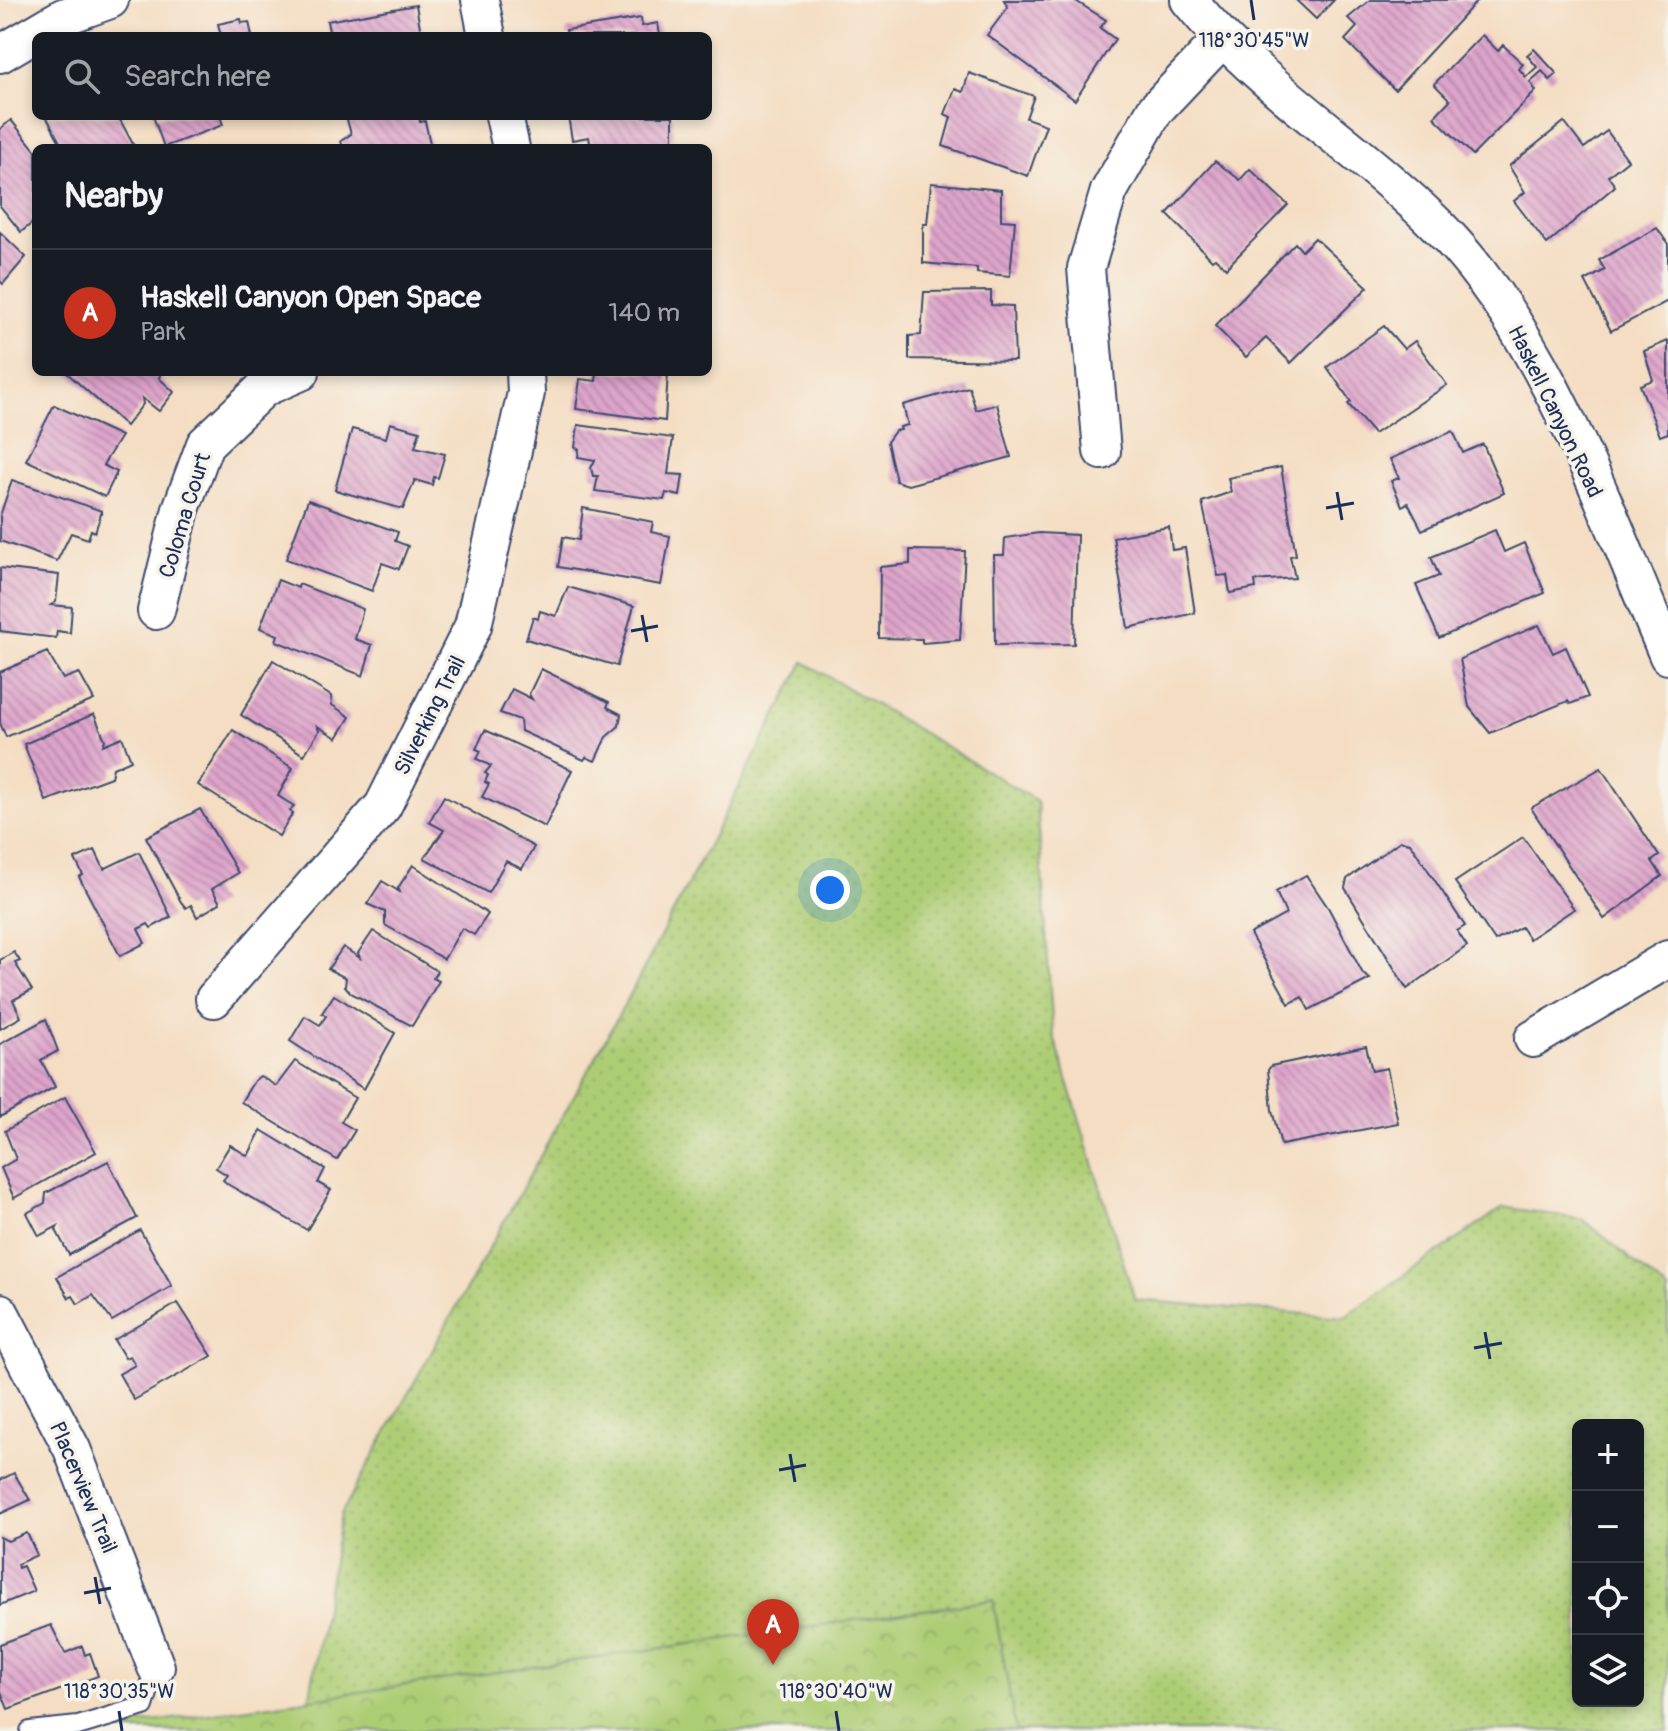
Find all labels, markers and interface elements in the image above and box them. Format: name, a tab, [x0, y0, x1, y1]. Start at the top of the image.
text: 118°30'45"W	[1199, 28, 1309, 53]
search box	[32, 32, 712, 120]
icon: search	[60, 54, 104, 98]
text: Search here	[124, 58, 271, 95]
text: Nearby	[64, 175, 163, 218]
text: Haskell Canyon Open Space	[140, 279, 481, 316]
text: A	[82, 297, 98, 329]
text: 140 m	[608, 297, 680, 329]
text: Park	[140, 316, 186, 348]
street label: Haskell Canyon Road	[1501, 321, 1609, 502]
street label: Coloma Court	[153, 449, 217, 581]
street label: Silverking Trail	[388, 651, 472, 780]
your location	[810, 870, 850, 910]
street label: Placerview Trail	[43, 1417, 123, 1558]
map controls	[1572, 1419, 1644, 1707]
button: +	[1572, 1419, 1644, 1491]
button: −	[1572, 1491, 1644, 1563]
button: locate	[1572, 1563, 1644, 1635]
pin: A	[747, 1599, 799, 1665]
button: layers	[1572, 1635, 1644, 1707]
text: 118°30'35"W	[64, 1679, 174, 1704]
text: 118°30'40"W	[779, 1679, 893, 1704]

